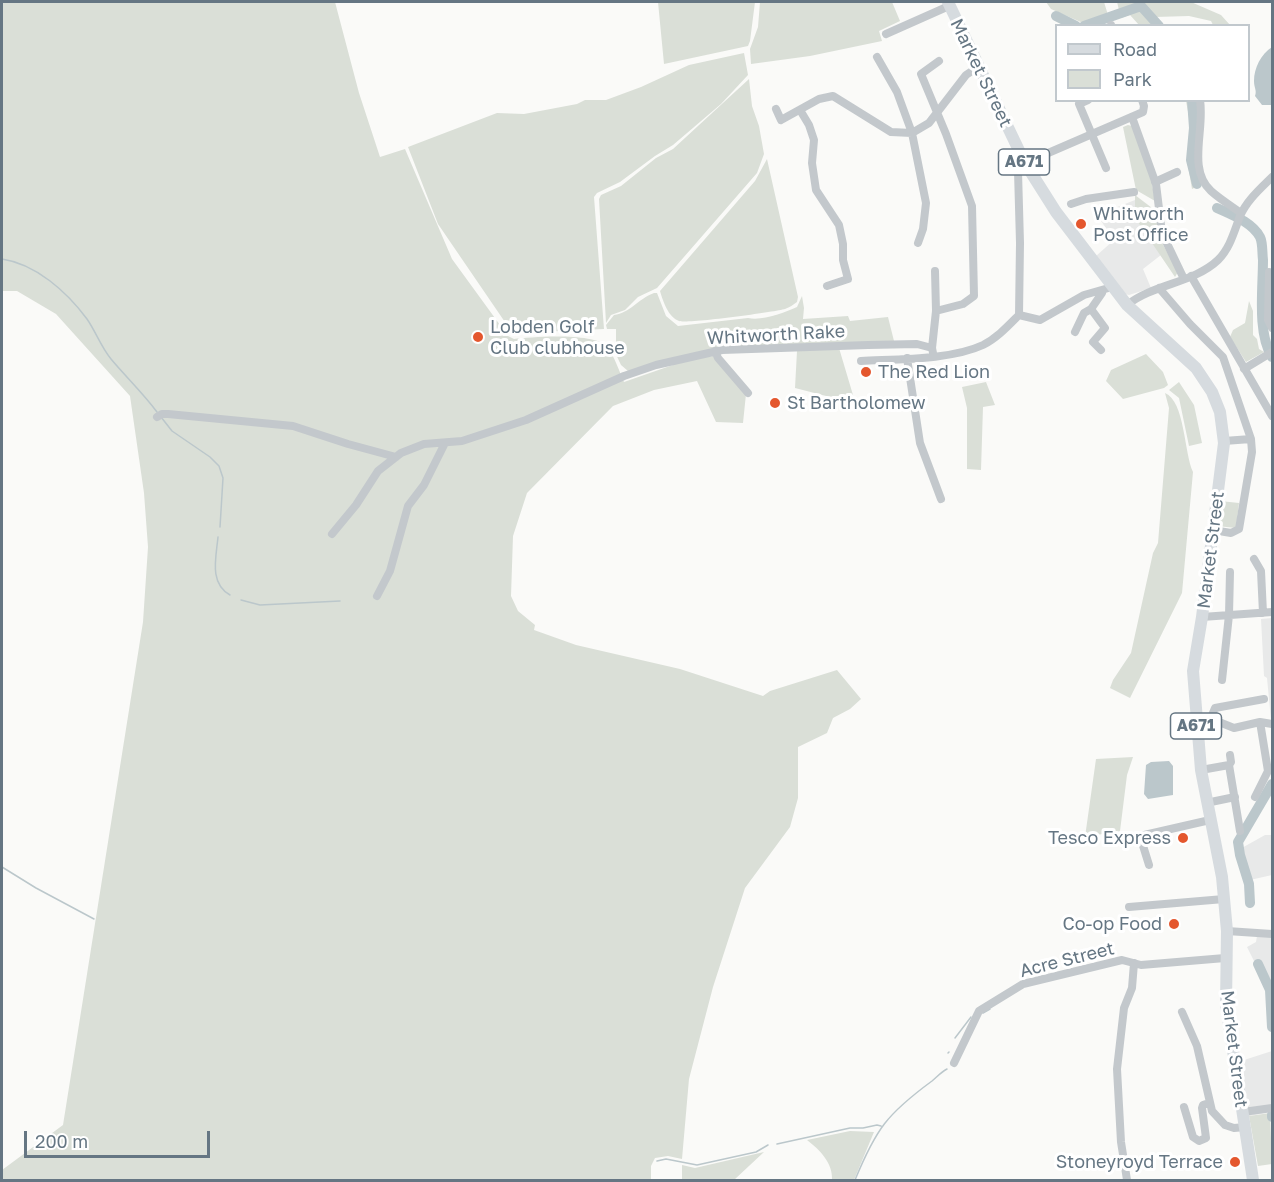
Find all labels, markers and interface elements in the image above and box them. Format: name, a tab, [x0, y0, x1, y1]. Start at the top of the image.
street label: Market Street	[945, 15, 1017, 131]
legend	[1055, 24, 1250, 102]
text: Road	[1113, 38, 1157, 60]
text: Park	[1113, 68, 1152, 90]
road number: A671	[998, 149, 1050, 175]
place label: Whitworth Post Office	[1093, 203, 1188, 246]
marker: Whitworth Post Office	[1074, 217, 1088, 231]
place label: Lobden Golf Club clubhouse	[490, 316, 625, 358]
street label: Whitworth Rake	[706, 321, 846, 349]
marker: Lobden Golf Club clubhouse	[471, 330, 485, 344]
place label: The Red Lion	[878, 361, 990, 383]
marker: The Red Lion	[859, 365, 873, 379]
place label: St Bartholomew	[787, 392, 926, 414]
marker: St Bartholomew	[768, 396, 782, 410]
street label: Market Street	[1193, 490, 1229, 610]
road number: A671	[1170, 713, 1222, 739]
place label: Tesco Express	[1048, 827, 1171, 849]
marker: Tesco Express	[1176, 831, 1190, 845]
place label: Co-op Food	[1063, 913, 1162, 935]
marker: Co-op Food	[1167, 917, 1181, 931]
street label: Acre Street	[1017, 938, 1117, 982]
street label: Market Street	[1216, 989, 1252, 1109]
scale bar	[27, 1119, 213, 1157]
text: 200 m	[35, 1130, 88, 1152]
place label: Stoneyroyd Terrace	[1056, 1151, 1223, 1173]
marker: Stoneyroyd Terrace	[1228, 1155, 1242, 1169]

